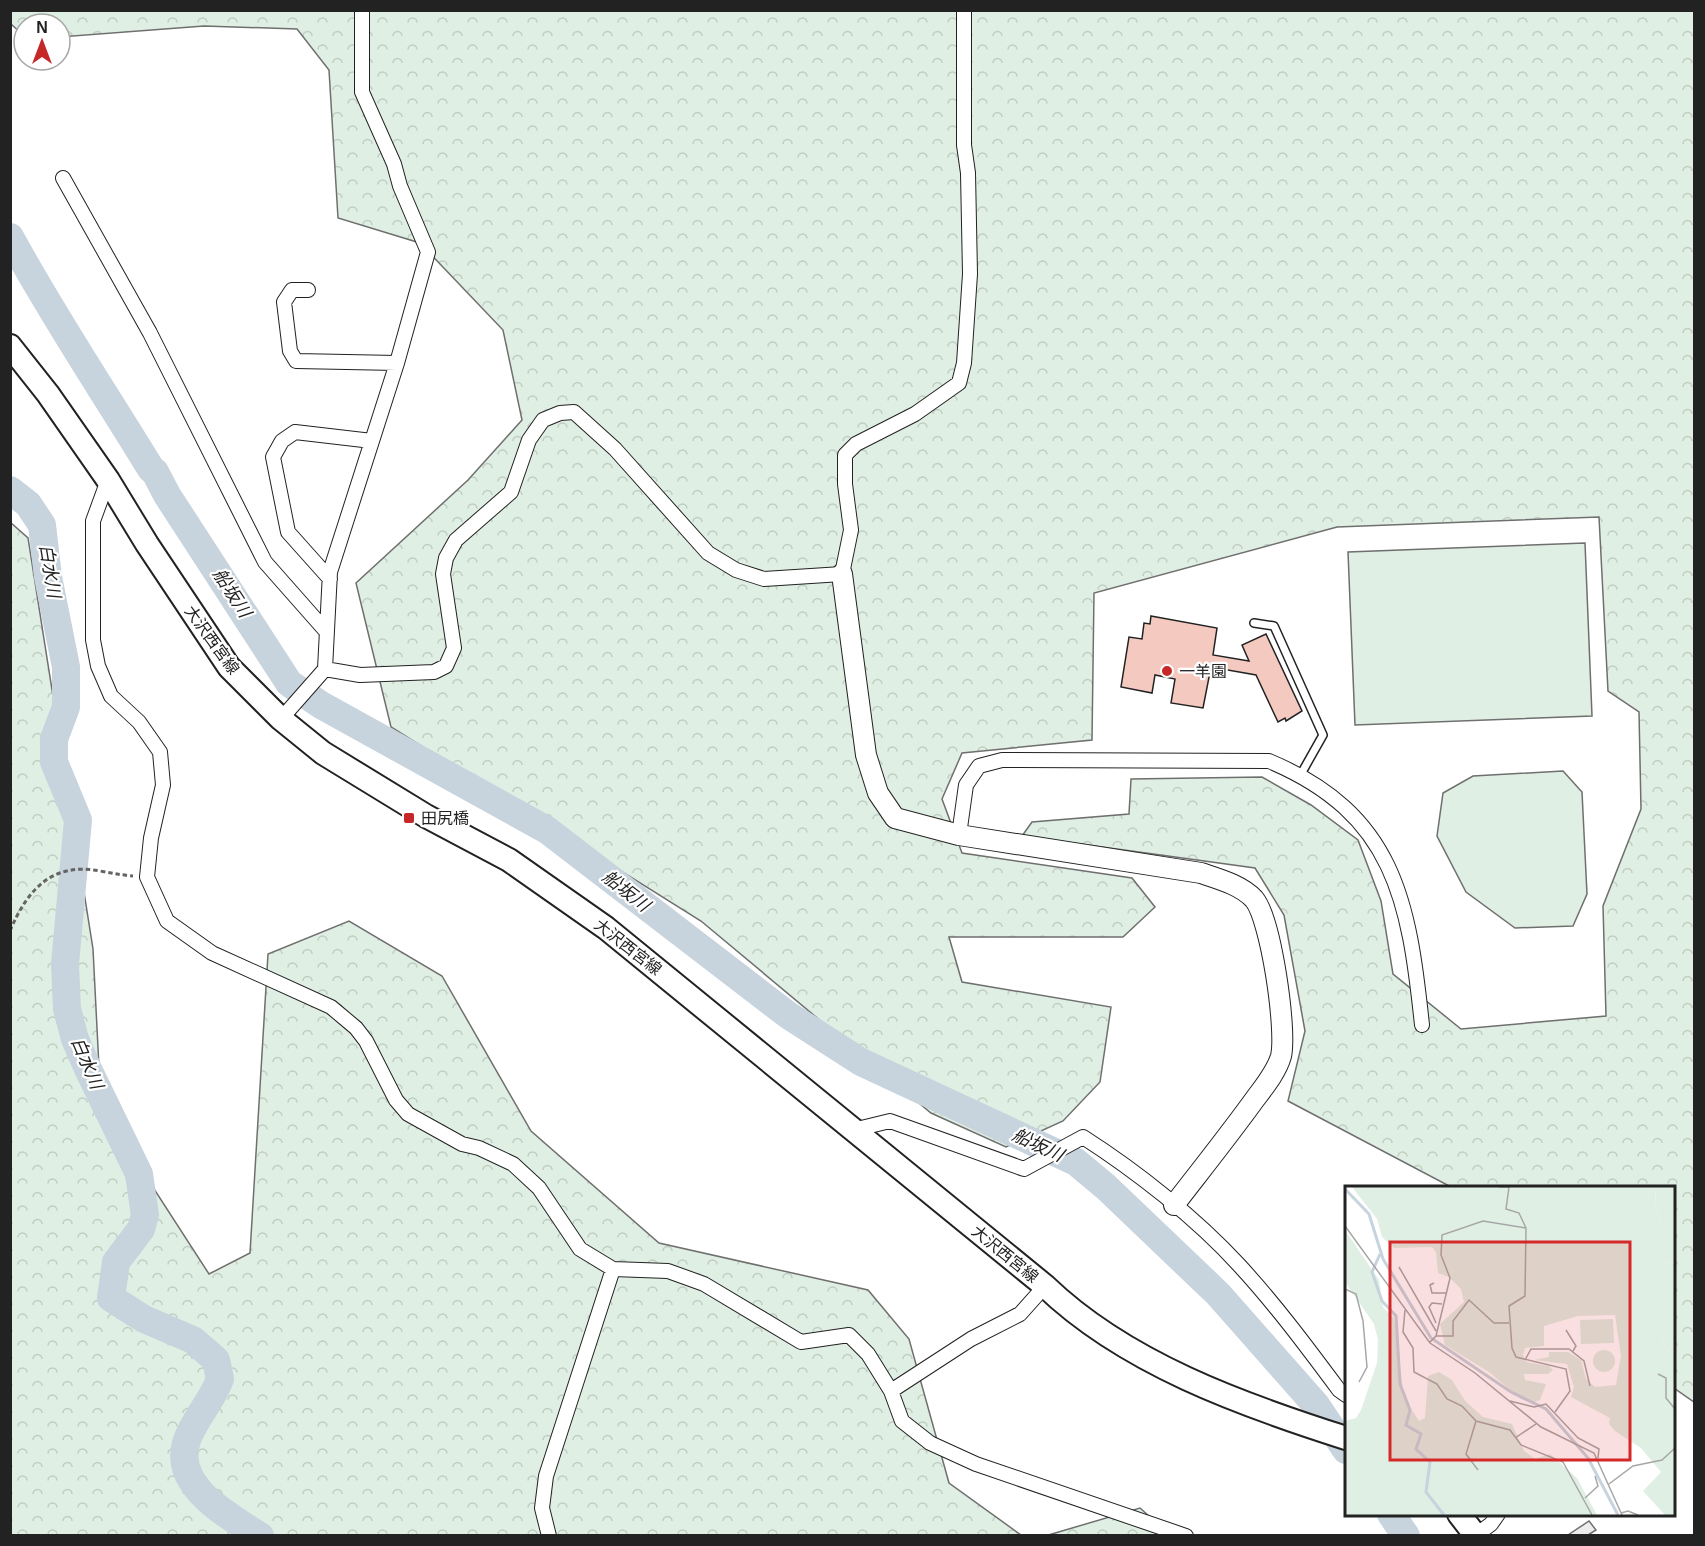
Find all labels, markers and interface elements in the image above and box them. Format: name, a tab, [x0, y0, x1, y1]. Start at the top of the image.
north arrow	[12, 12, 72, 72]
text: N	[36, 19, 48, 36]
water label: 白水川	[36, 543, 64, 601]
water label: 船坂川	[209, 565, 256, 623]
street label: 大沢西宮線	[182, 603, 242, 677]
place label: 一羊園	[1179, 663, 1227, 680]
marker: 一羊園	[1160, 664, 1174, 678]
place label: 田尻橋	[421, 810, 469, 827]
marker: 田尻橋	[402, 811, 416, 825]
water label: 船坂川	[599, 866, 655, 917]
street label: 大沢西宮線	[591, 916, 665, 978]
water label: 白水川	[67, 1034, 108, 1094]
water label: 船坂川	[1009, 1125, 1069, 1166]
inset map	[1345, 1186, 1675, 1516]
street label: 大沢西宮線	[969, 1222, 1041, 1286]

